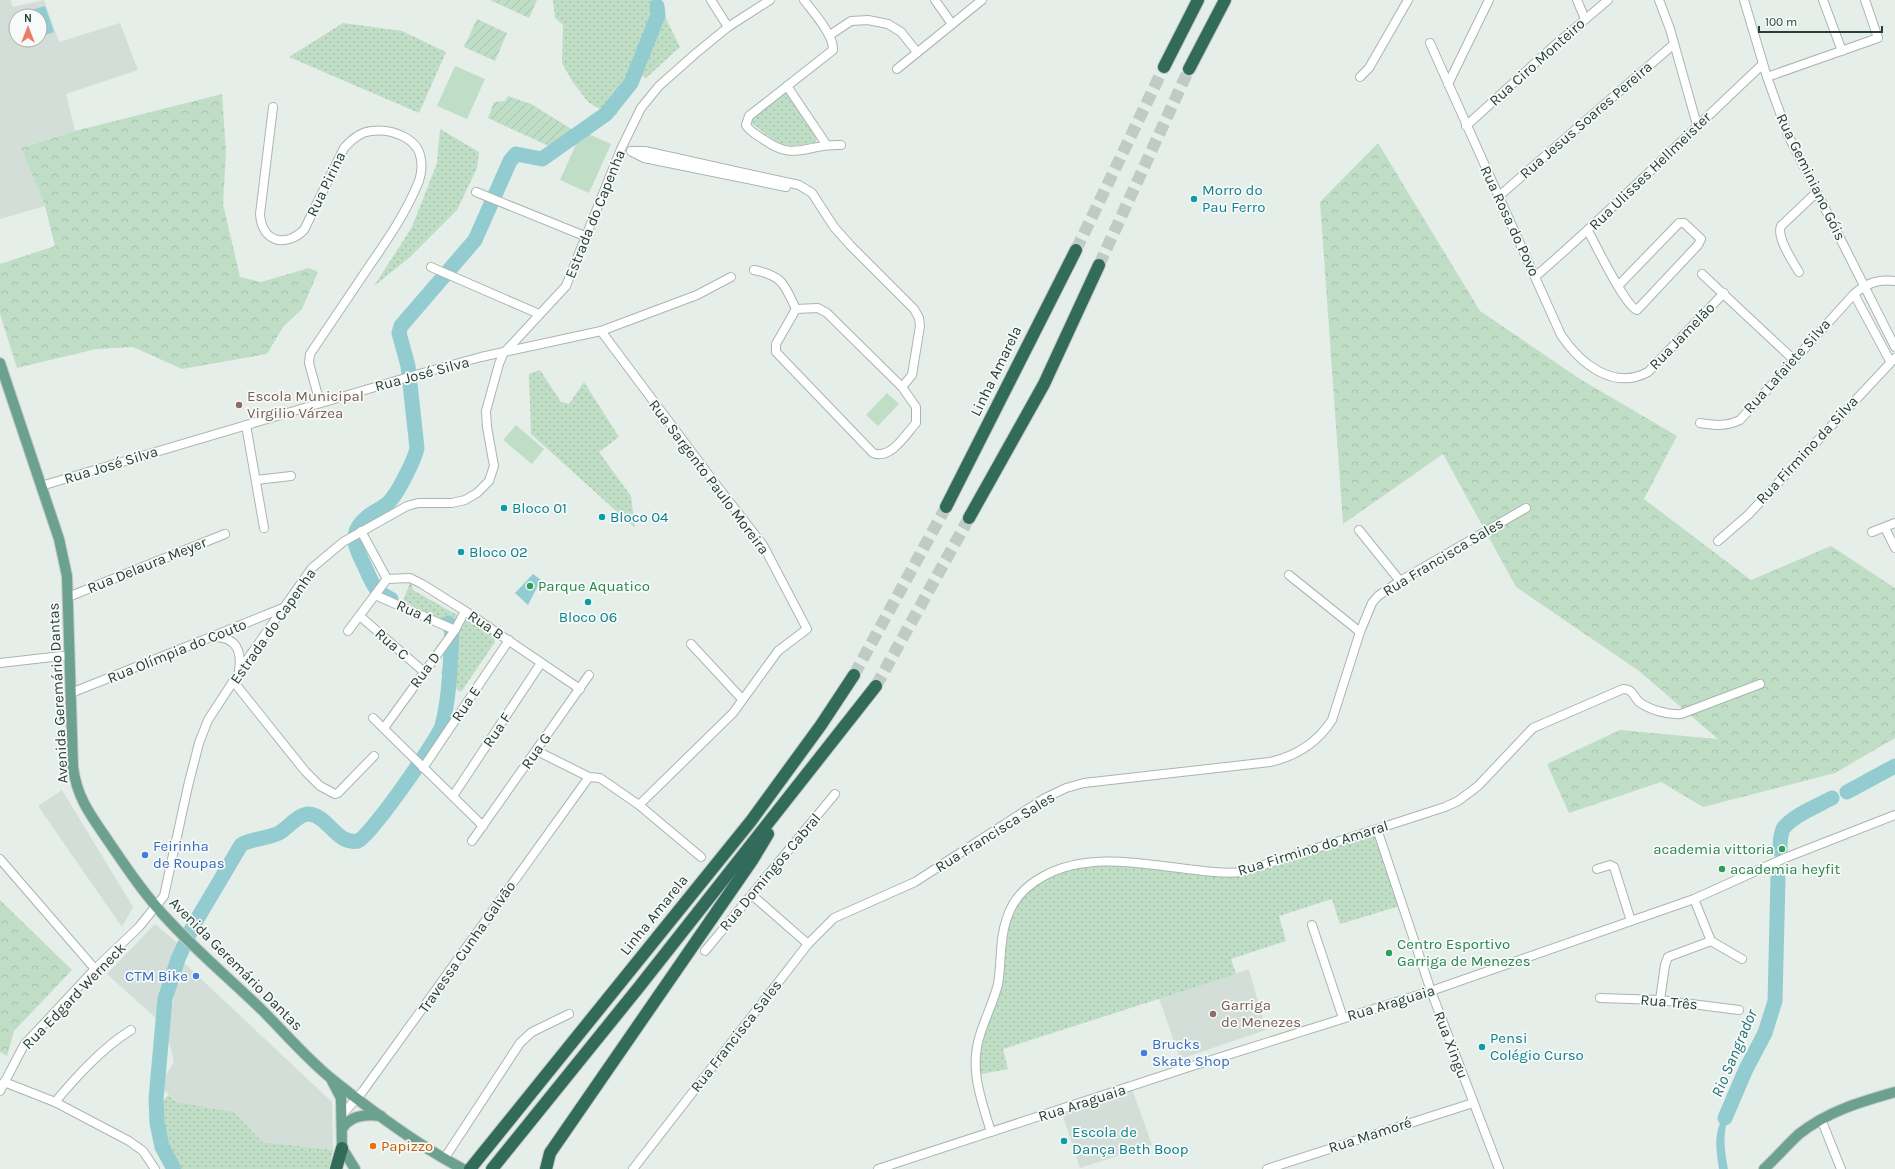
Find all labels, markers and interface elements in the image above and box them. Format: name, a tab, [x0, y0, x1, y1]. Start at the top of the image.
north arrow	[8, 8, 48, 48]
scale bar	[1759, 8, 1882, 34]
text: N	[24, 12, 32, 25]
street label: Rua Ciro Monteiro	[1486, 14, 1588, 110]
text: 100 m	[1765, 15, 1797, 29]
street label: Rua Jesus Soares Pereira	[1516, 58, 1656, 182]
street label: Rua Ulisses Hellmeister	[1585, 108, 1715, 234]
street label: Rua Geminiano Góis	[1772, 111, 1850, 243]
street label: Estrada do Capenha	[561, 147, 629, 281]
street label: Rua Pirina	[303, 149, 349, 219]
street label: Rua Rosa do Povo	[1476, 163, 1544, 279]
place label: Morro do Pau Ferro	[1202, 181, 1265, 216]
marker: Morro do Pau Ferro	[1189, 194, 1199, 204]
street label: Rua Jamelão	[1645, 299, 1719, 373]
street label: Rua Lafaiete Silva	[1740, 315, 1834, 417]
street label: Linha Amarela	[966, 323, 1026, 419]
street label: Rua José Silva	[373, 353, 471, 395]
place label: Escola Municipal Virgilio Várzea	[247, 387, 364, 422]
street label: Rua Firmino da Silva	[1752, 392, 1862, 508]
street label: Rua Sargento Paulo Moreira	[645, 396, 773, 558]
marker: Escola Municipal Virgilio Várzea	[234, 400, 244, 410]
street label: Rua José Silva	[62, 442, 160, 488]
place label: Bloco 01	[512, 499, 567, 517]
marker: Bloco 01	[499, 503, 509, 513]
place label: Bloco 04	[610, 508, 669, 526]
marker: Bloco 04	[597, 512, 607, 522]
street label: Rua Francisca Sales	[1379, 514, 1507, 600]
street label: Rua Delaura Meyer	[85, 533, 210, 597]
place label: Bloco 02	[469, 543, 528, 561]
marker: Bloco 02	[456, 547, 466, 557]
street label: Estrada do Capenha	[226, 565, 320, 687]
place label: Parque Aquatico	[538, 577, 650, 595]
marker: Parque Aquatico	[525, 581, 535, 591]
street label: Rua A	[394, 596, 437, 628]
marker: Bloco 06	[583, 597, 593, 607]
street label: Avenida Geremário Dantas	[44, 602, 72, 784]
street label: Rua B	[465, 607, 507, 643]
place label: Bloco 06	[559, 608, 617, 626]
street label: Rua Olímpia do Couto	[105, 615, 249, 687]
street label: Rua C	[371, 624, 413, 664]
street label: Rua D	[406, 649, 444, 691]
street label: Rua E	[448, 683, 484, 725]
street label: Rua F	[479, 709, 515, 751]
street label: Rua G	[517, 730, 555, 772]
street label: Rua Francisca Sales	[932, 788, 1058, 876]
street label: Rua Domingos Cabral	[716, 809, 824, 935]
street label: Rua Firmino do Amaral	[1235, 817, 1391, 879]
place label: Feirinha de Roupas	[153, 837, 225, 872]
place label: academia vittoria	[1653, 840, 1774, 858]
marker: academia vittoria	[1777, 844, 1787, 854]
marker: Feirinha de Roupas	[140, 850, 150, 860]
place label: academia heyfit	[1730, 860, 1841, 878]
marker: academia heyfit	[1717, 864, 1727, 874]
street label: Linha Amarela	[616, 871, 692, 959]
street label: Travessa Cunha Galvão	[415, 877, 519, 1017]
street label: Avenida Geremário Dantas	[166, 894, 306, 1034]
place label: Centro Esportivo Garriga de Menezes	[1397, 935, 1531, 970]
street label: Rua Edgard Werneck	[19, 939, 129, 1053]
marker: Centro Esportivo Garriga de Menezes	[1384, 948, 1394, 958]
place label: CTM Bike	[125, 967, 188, 985]
marker: CTM Bike	[191, 971, 201, 981]
street label: Rua Francisca Sales	[687, 976, 785, 1096]
street label: Rua Araguaia	[1345, 981, 1437, 1025]
street label: Rua Três	[1640, 991, 1698, 1013]
place label: Garriga de Menezes	[1221, 996, 1301, 1031]
water label: Rio Sangrador	[1707, 1006, 1761, 1100]
marker: Garriga de Menezes	[1208, 1009, 1218, 1019]
street label: Rua Xingu	[1430, 1009, 1472, 1081]
place label: Pensi Colégio Curso	[1490, 1029, 1584, 1064]
place label: Brucks Skate Shop	[1152, 1035, 1230, 1070]
marker: Pensi Colégio Curso	[1477, 1042, 1487, 1052]
marker: Brucks Skate Shop	[1139, 1048, 1149, 1058]
street label: Rua Araguaia	[1036, 1080, 1128, 1126]
street label: Rua Mamoré	[1326, 1113, 1414, 1157]
place label: Escola de Dança Beth Boop	[1072, 1123, 1189, 1158]
marker: Escola de Dança Beth Boop	[1059, 1136, 1069, 1146]
place label: Papizzo	[381, 1137, 433, 1155]
marker: Papizzo	[368, 1141, 378, 1151]

